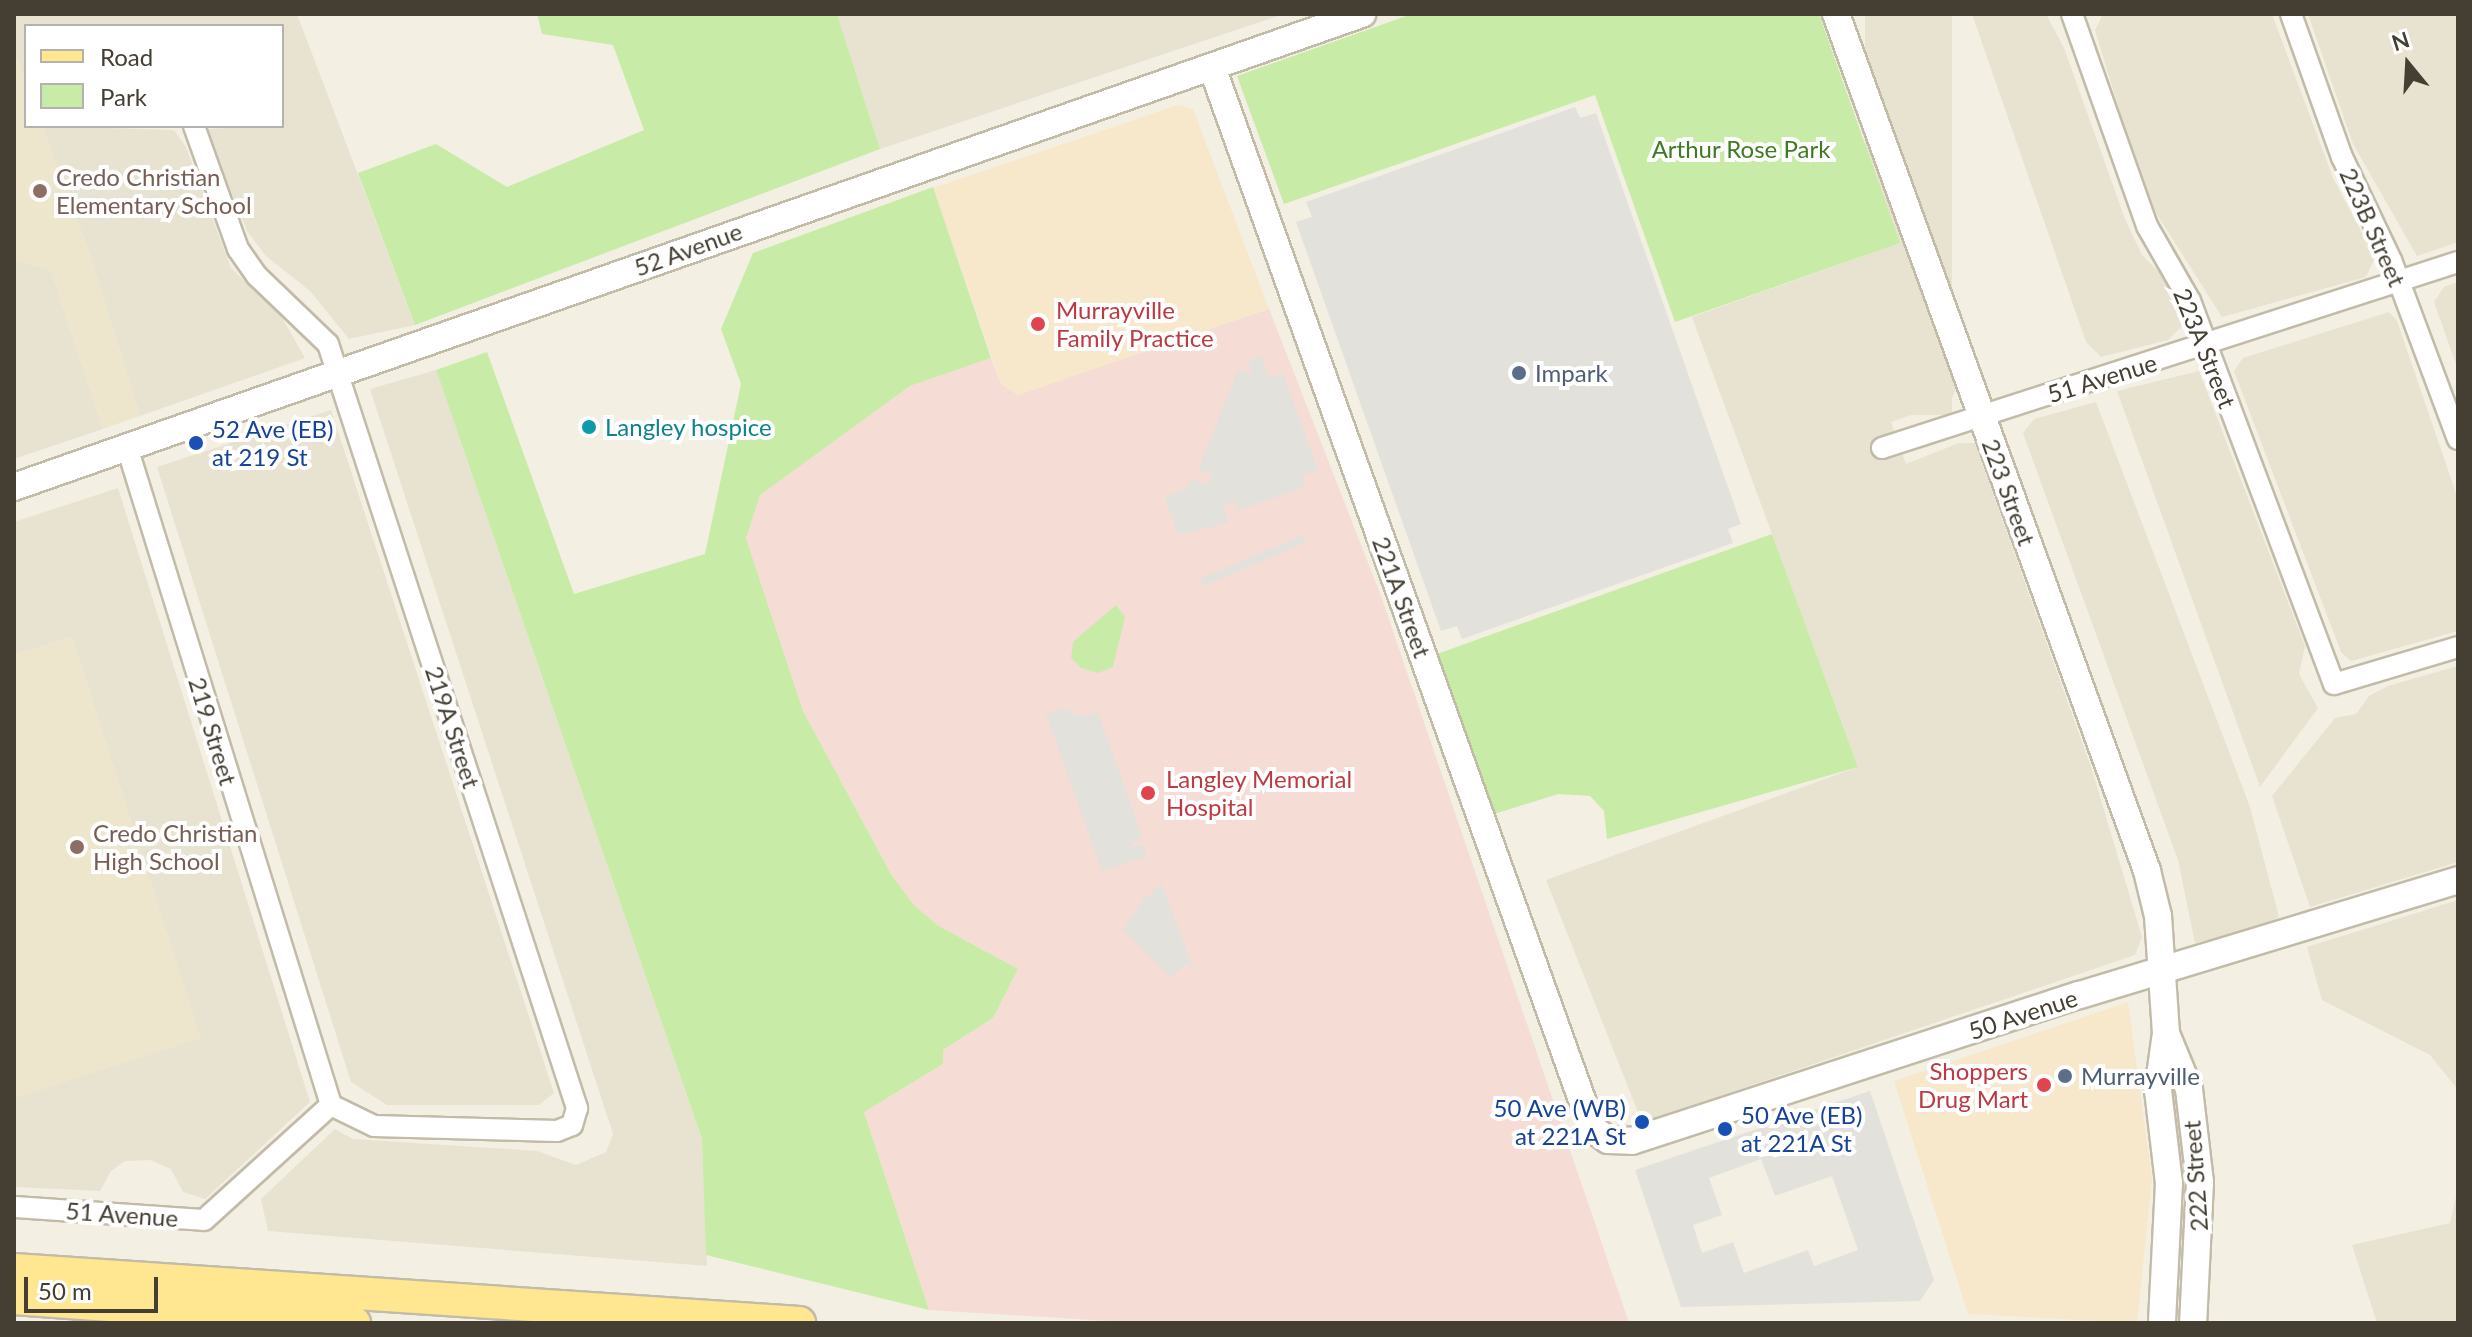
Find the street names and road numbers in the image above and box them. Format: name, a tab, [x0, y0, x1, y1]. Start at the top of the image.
street label: 223B Street	[2334, 163, 2412, 291]
street label: 52 Avenue	[630, 216, 746, 282]
street label: 223A Street	[2168, 284, 2242, 412]
street label: 51 Avenue	[2044, 348, 2160, 408]
street label: 223 Street	[1976, 435, 2042, 549]
street label: 221A Street	[1367, 532, 1437, 662]
street label: 219A Street	[420, 662, 486, 792]
street label: 219 Street	[183, 674, 243, 788]
street label: 50 Avenue	[1965, 983, 2081, 1045]
street label: 222 Street	[2177, 1120, 2213, 1232]
street label: 51 Avenue	[64, 1196, 180, 1232]

